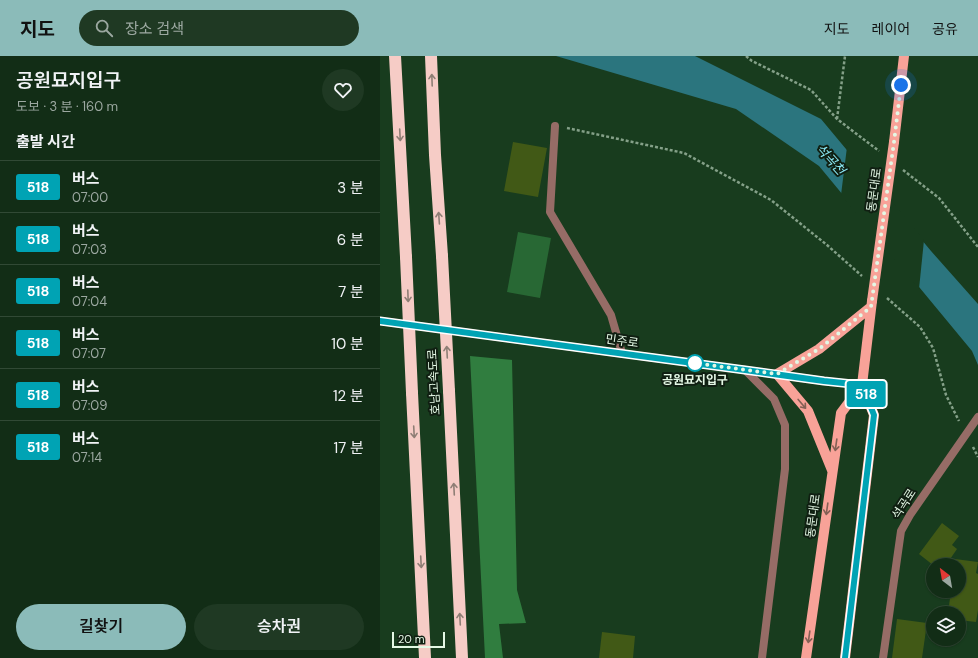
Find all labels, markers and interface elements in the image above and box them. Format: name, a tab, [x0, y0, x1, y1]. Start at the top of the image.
search box	[79, 10, 359, 46]
text: 지도	[20, 17, 55, 42]
icon: search	[93, 17, 115, 39]
text: 장소 검색	[125, 19, 184, 39]
text: 지도	[824, 20, 850, 38]
text: 레이어	[872, 20, 910, 38]
text: 공유	[932, 20, 958, 38]
text: 공원묘지입구	[16, 68, 121, 93]
button: heart	[322, 69, 364, 111]
one-way arrow	[428, 74, 435, 87]
your location	[891, 75, 911, 95]
text: 도보 · 3 분 · 160 m	[16, 98, 118, 115]
one-way arrow	[396, 128, 404, 141]
text: 출발 시간	[16, 132, 75, 152]
water label: 석곡천	[812, 140, 850, 179]
street label: 동문대로	[863, 167, 885, 213]
text: 버스	[72, 169, 100, 189]
text: 518	[27, 178, 49, 196]
text: 3 분	[337, 178, 364, 198]
text: 07:00	[72, 189, 108, 206]
one-way arrow	[435, 212, 443, 225]
text: 버스	[72, 221, 100, 241]
text: 518	[27, 230, 49, 248]
text: 6 분	[337, 230, 364, 250]
text: 07:03	[72, 241, 107, 258]
text: 버스	[72, 273, 100, 293]
text: 518	[27, 282, 49, 300]
text: 7 분	[338, 282, 364, 302]
one-way arrow	[404, 289, 412, 302]
text: 07:04	[72, 293, 107, 310]
text: 버스	[72, 325, 100, 345]
street label: 민주로	[604, 331, 640, 351]
text: 518	[27, 334, 49, 352]
text: 10 분	[331, 334, 364, 354]
text: 07:07	[72, 345, 106, 362]
one-way arrow	[443, 346, 451, 359]
street label: 호남고속도로	[424, 349, 444, 415]
marker: 공원묘지입구	[686, 354, 704, 372]
place label: 공원묘지입구	[662, 372, 728, 388]
text: 버스	[72, 377, 100, 397]
line badge: 518	[843, 381, 889, 407]
text: 518	[855, 385, 877, 403]
text: 518	[27, 386, 49, 404]
text: 12 분	[333, 386, 364, 406]
text: 07:09	[72, 397, 107, 414]
one-way arrow	[797, 399, 807, 409]
one-way arrow	[411, 425, 418, 438]
text: 버스	[72, 429, 100, 449]
text: 518	[27, 438, 49, 456]
text: 17 분	[334, 438, 364, 458]
one-way arrow	[832, 438, 840, 451]
text: 07:14	[72, 449, 102, 466]
one-way arrow	[450, 483, 457, 496]
street label: 석곡로	[888, 486, 920, 522]
street label: 동문대로	[802, 493, 824, 539]
one-way arrow	[823, 502, 831, 515]
one-way arrow	[417, 555, 424, 568]
north arrow	[926, 558, 966, 598]
map controls	[926, 558, 966, 646]
button: 길찾기	[16, 604, 186, 650]
button: 승차권	[194, 604, 364, 650]
button: layers	[926, 606, 966, 646]
one-way arrow	[456, 613, 464, 626]
scale bar	[392, 630, 445, 649]
one-way arrow	[805, 630, 813, 643]
text: 20 m	[398, 632, 424, 646]

